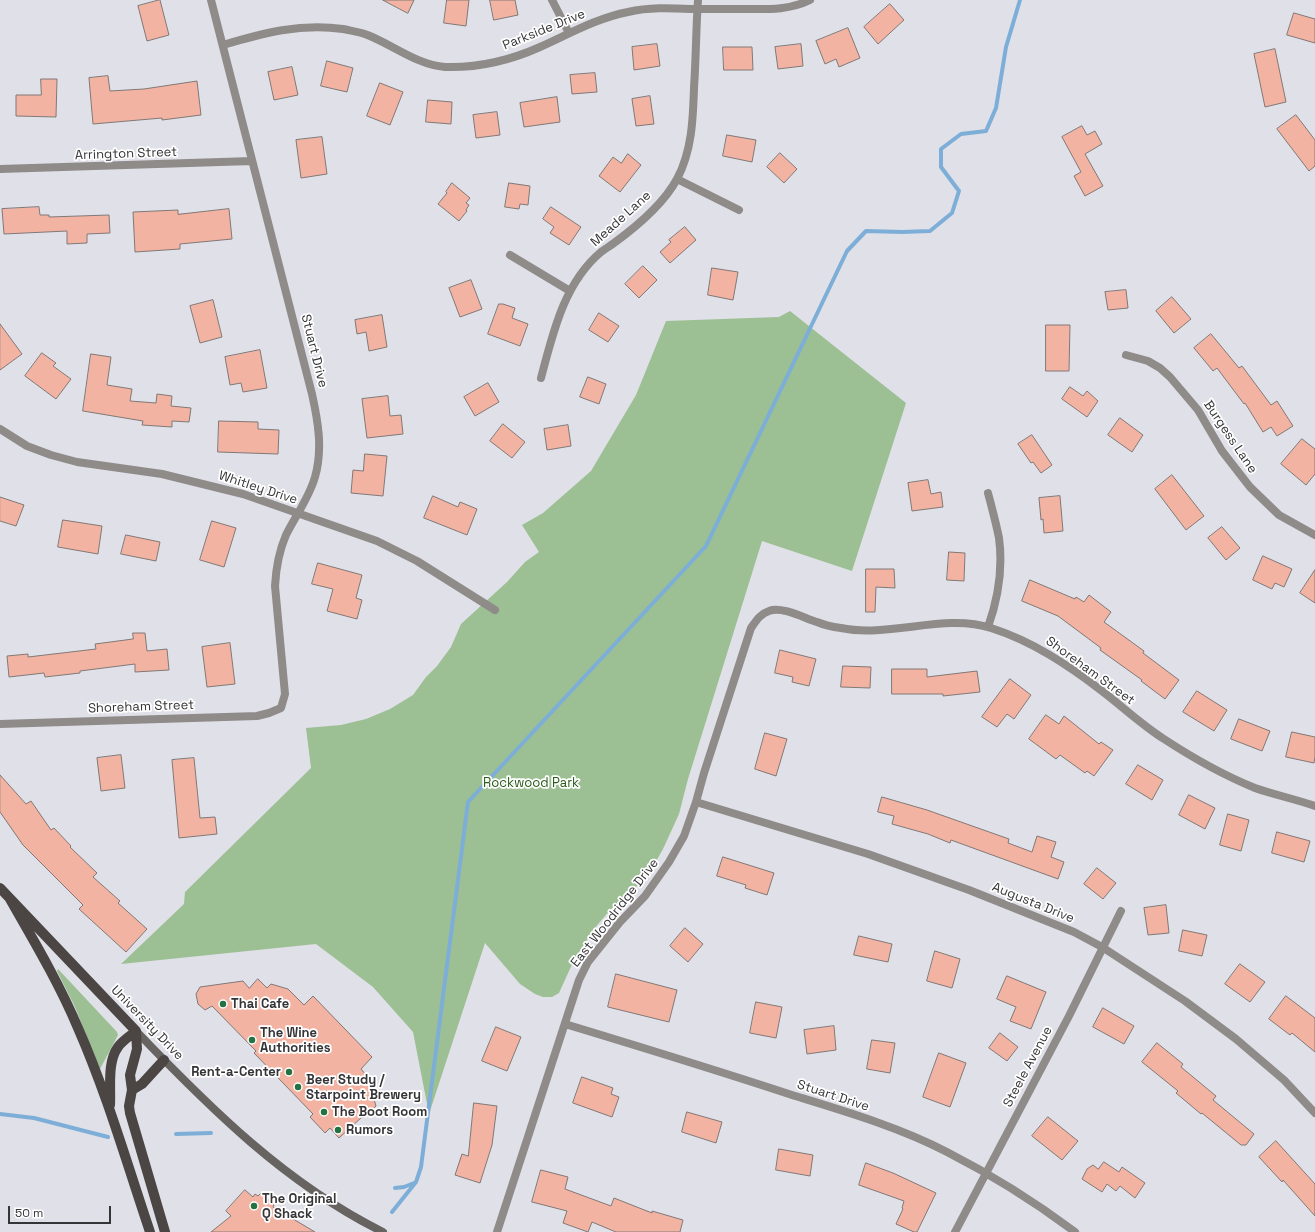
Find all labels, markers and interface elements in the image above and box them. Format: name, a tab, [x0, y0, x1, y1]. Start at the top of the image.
street label: Parkside Drive	[501, 6, 587, 54]
street label: Arrington Street	[75, 144, 177, 164]
street label: Meade Lane	[588, 188, 654, 250]
street label: Stuart Drive	[297, 313, 331, 389]
street label: Burgess Lane	[1200, 398, 1260, 476]
street label: Whitley Drive	[217, 468, 299, 508]
street label: Shoreham Street	[1043, 634, 1137, 708]
street label: Shoreham Street	[88, 697, 194, 717]
park label: Rockwood Park	[483, 775, 579, 791]
street label: East Woodridge Drive	[568, 856, 662, 970]
street label: Augusta Drive	[990, 879, 1076, 927]
street label: University Drive	[108, 983, 186, 1063]
place label: Thai Cafe	[231, 996, 289, 1012]
marker: Thai Cafe	[218, 999, 228, 1009]
street label: Steele Avenue	[1000, 1024, 1056, 1110]
place label: The Wine Authorities	[260, 1025, 330, 1056]
marker: The Wine Authorities	[247, 1035, 257, 1045]
place label: Rent-a-Center	[191, 1064, 281, 1080]
marker: Rent-a-Center	[284, 1067, 294, 1077]
place label: Beer Study / Starpoint Brewery	[306, 1072, 421, 1103]
street label: Stuart Drive	[795, 1077, 871, 1115]
marker: Beer Study / Starpoint Brewery	[293, 1082, 303, 1092]
place label: The Boot Room	[332, 1104, 427, 1120]
marker: The Boot Room	[319, 1107, 329, 1117]
place label: Rumors	[346, 1122, 393, 1138]
marker: Rumors	[333, 1125, 343, 1135]
place label: The Original Q Shack	[262, 1191, 337, 1222]
scale bar	[10, 1198, 113, 1224]
marker: The Original Q Shack	[249, 1201, 259, 1211]
text: 50 m	[15, 1205, 43, 1221]

